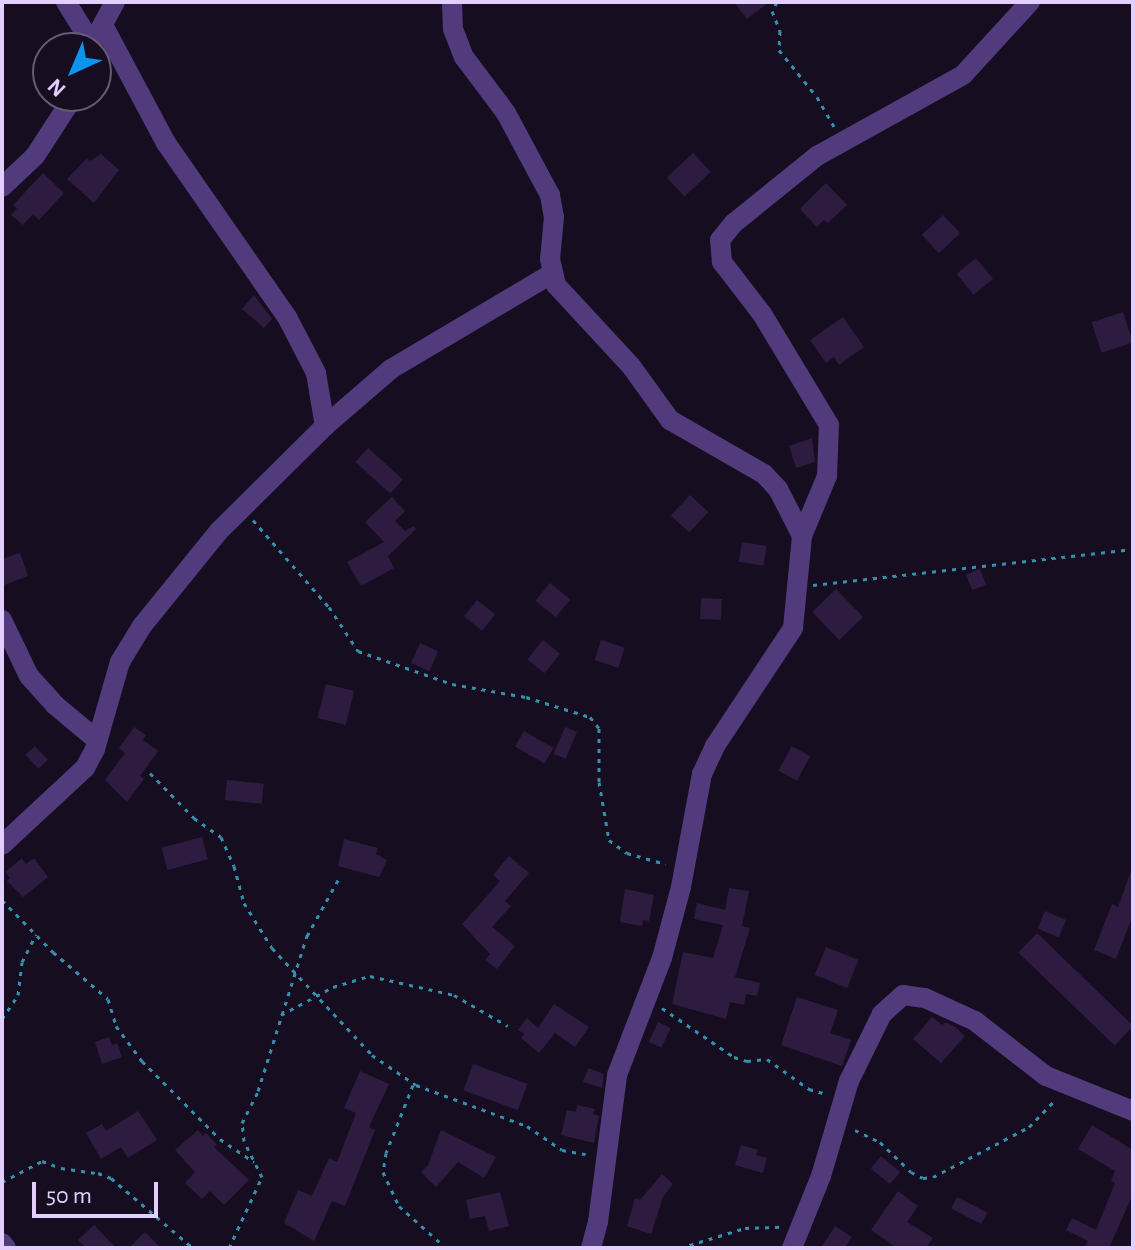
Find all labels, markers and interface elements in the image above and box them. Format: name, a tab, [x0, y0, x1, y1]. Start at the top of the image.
north arrow	[32, 32, 112, 112]
text: N	[44, 75, 70, 101]
scale bar	[36, 1166, 162, 1216]
text: 50 m	[46, 1184, 92, 1208]

